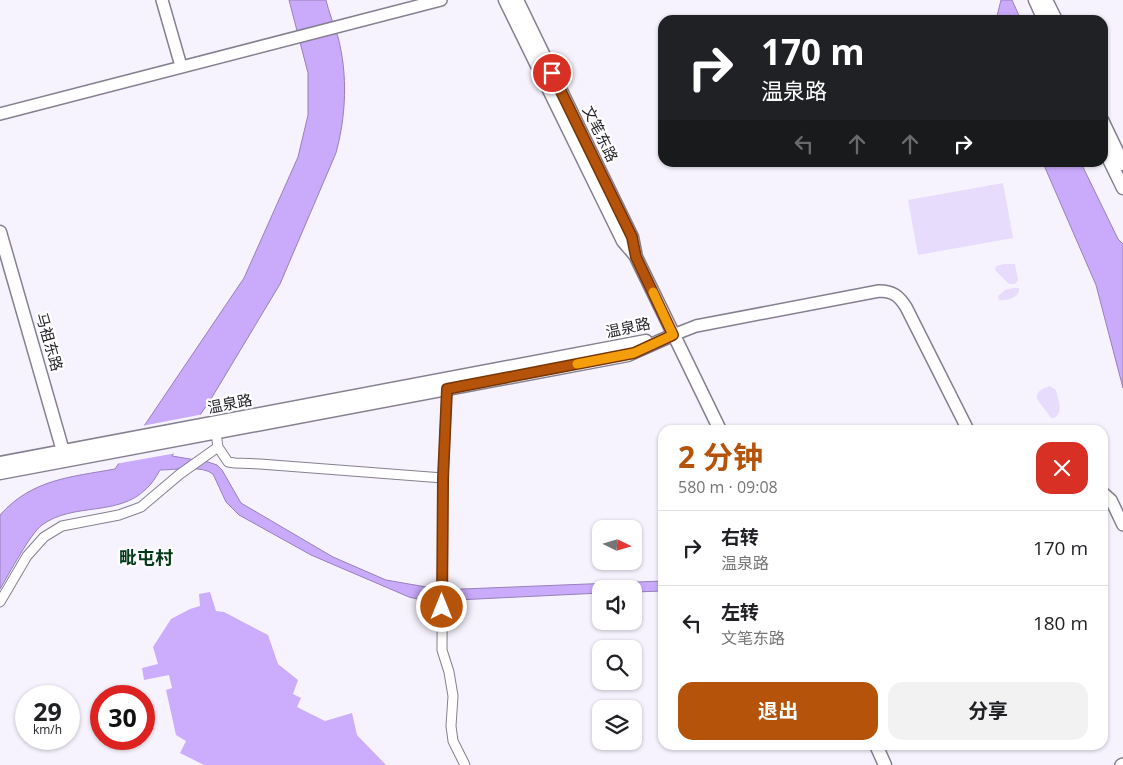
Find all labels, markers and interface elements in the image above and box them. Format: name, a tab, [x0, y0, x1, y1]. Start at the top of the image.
text: 170 m	[761, 28, 865, 75]
icon: right	[678, 35, 743, 100]
pin	[531, 52, 573, 94]
icon: arrive	[538, 59, 566, 87]
text: 温泉路	[761, 75, 827, 105]
street label: 文笔东路	[579, 102, 623, 165]
icon: left	[790, 130, 818, 158]
icon: ahead	[843, 130, 871, 158]
icon: ahead	[896, 130, 924, 158]
icon: right	[949, 130, 977, 158]
street label: 马祖东路	[32, 310, 68, 373]
street label: 温泉路	[604, 313, 652, 341]
street label: 温泉路	[206, 389, 254, 417]
text: 2 分钟	[678, 436, 763, 477]
button: close	[1036, 442, 1088, 494]
text: 580 m · 09:08	[678, 476, 778, 498]
north arrow	[592, 520, 642, 570]
map controls	[592, 520, 642, 750]
text: 右转	[721, 524, 759, 550]
icon: right	[678, 534, 706, 562]
text: 170 m	[1033, 535, 1088, 561]
district label: 毗屯村	[119, 545, 173, 569]
text: 温泉路	[721, 552, 769, 574]
position arrow	[415, 580, 467, 632]
button: sound	[592, 580, 642, 630]
text: 左转	[721, 599, 759, 625]
icon: left	[678, 609, 706, 637]
text: 180 m	[1033, 610, 1088, 636]
text: 文笔东路	[721, 627, 785, 649]
button: search	[592, 640, 642, 690]
button: 退出	[678, 682, 878, 740]
button: 分享	[888, 682, 1088, 740]
speed limit sign: 30	[90, 685, 155, 750]
text: 29	[33, 694, 62, 728]
button: layers	[592, 700, 642, 750]
text: km/h	[33, 721, 62, 738]

